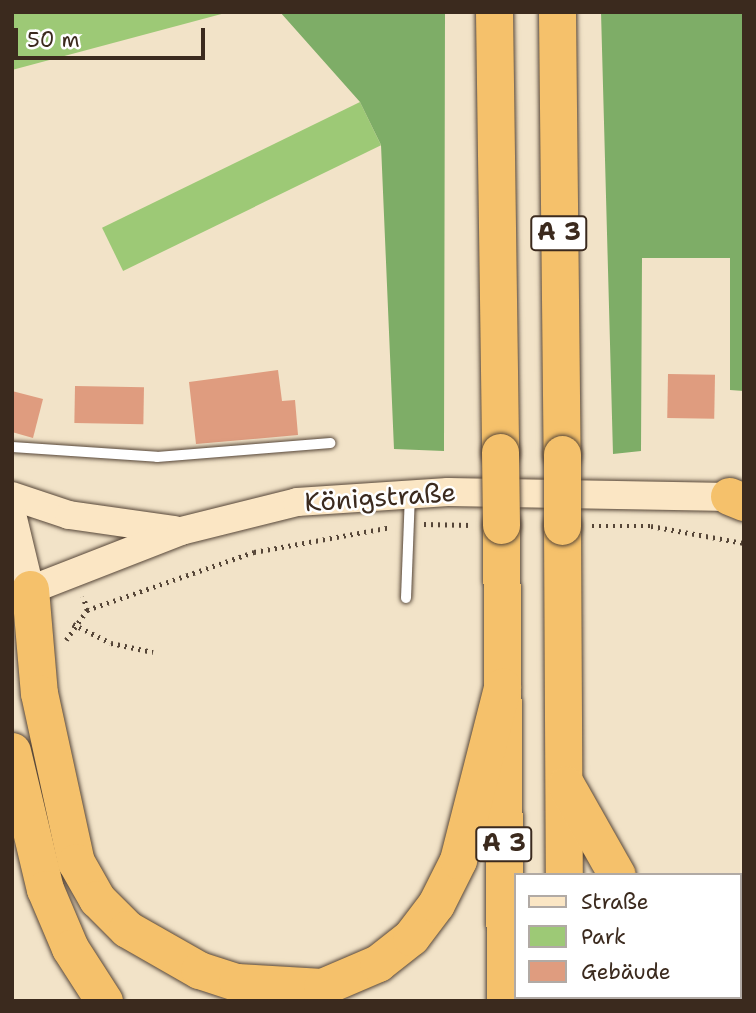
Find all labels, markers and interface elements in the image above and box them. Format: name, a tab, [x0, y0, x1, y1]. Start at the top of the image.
scale bar	[18, 14, 208, 58]
text: 50 m	[27, 26, 80, 54]
road number: A 3	[529, 212, 589, 254]
street label: Königstraße	[303, 476, 457, 518]
road number: A 3	[474, 824, 534, 864]
legend	[514, 873, 742, 999]
text: Straße	[581, 888, 649, 916]
text: Park	[581, 923, 626, 951]
text: Gebäude	[581, 958, 671, 986]

